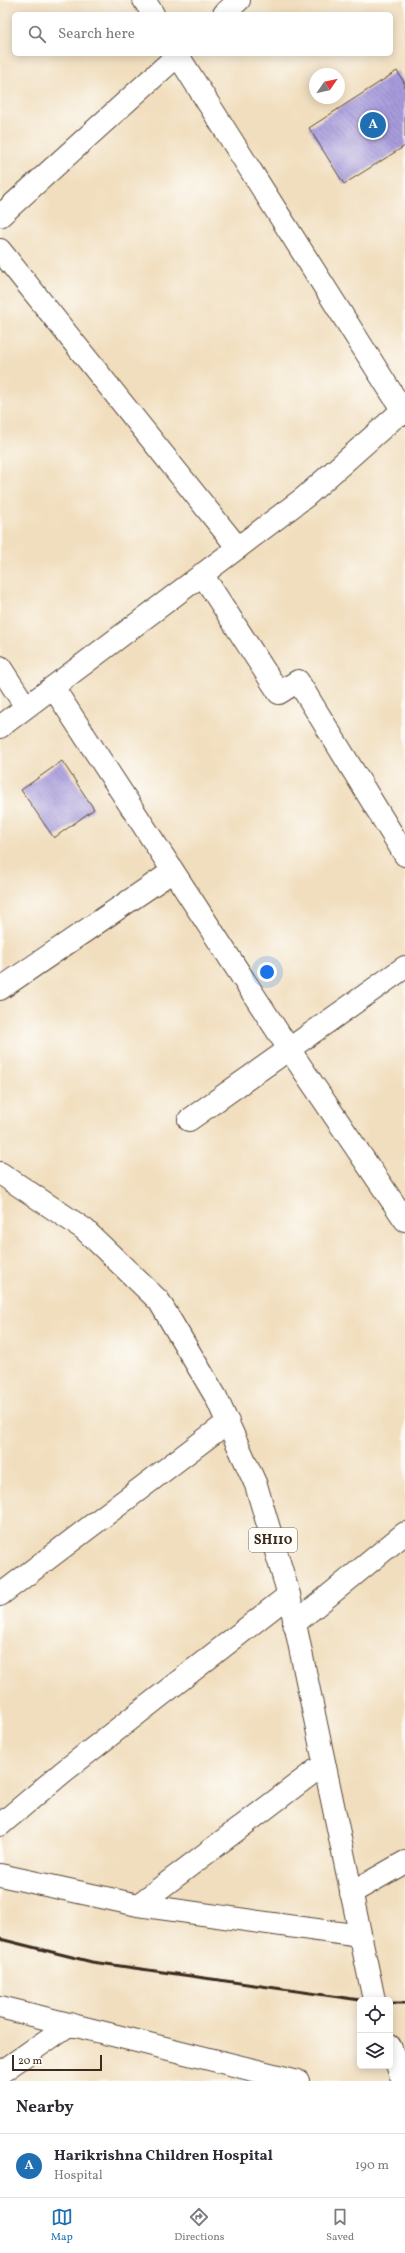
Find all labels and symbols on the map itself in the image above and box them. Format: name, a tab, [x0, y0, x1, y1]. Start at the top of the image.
north arrow	[309, 68, 345, 104]
pin: A	[360, 110, 386, 140]
your location	[257, 962, 277, 982]
road number: SH110	[249, 1528, 297, 1552]
scale bar	[12, 2053, 102, 2072]

